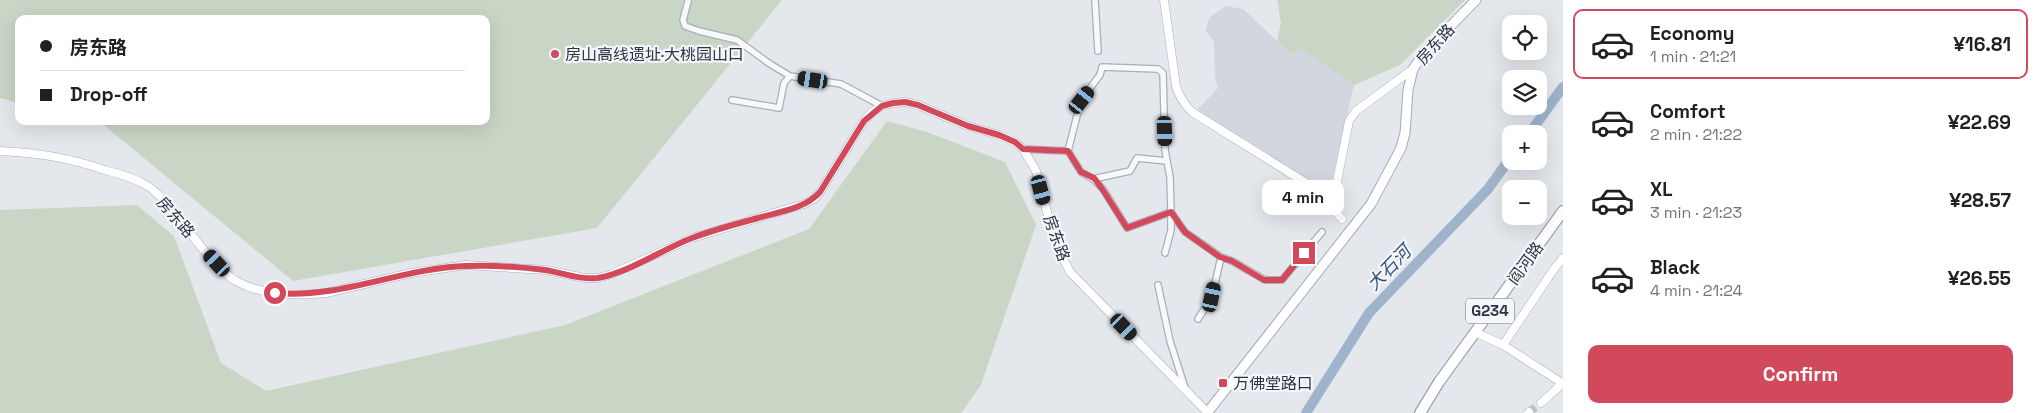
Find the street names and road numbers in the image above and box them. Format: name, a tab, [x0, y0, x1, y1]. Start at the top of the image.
street label: 房东路	[1412, 19, 1459, 69]
street label: 房东路	[152, 192, 199, 242]
street label: 房东路	[1038, 212, 1075, 264]
street label: 阎河路	[1503, 238, 1548, 289]
road number: G234	[1466, 298, 1514, 324]

